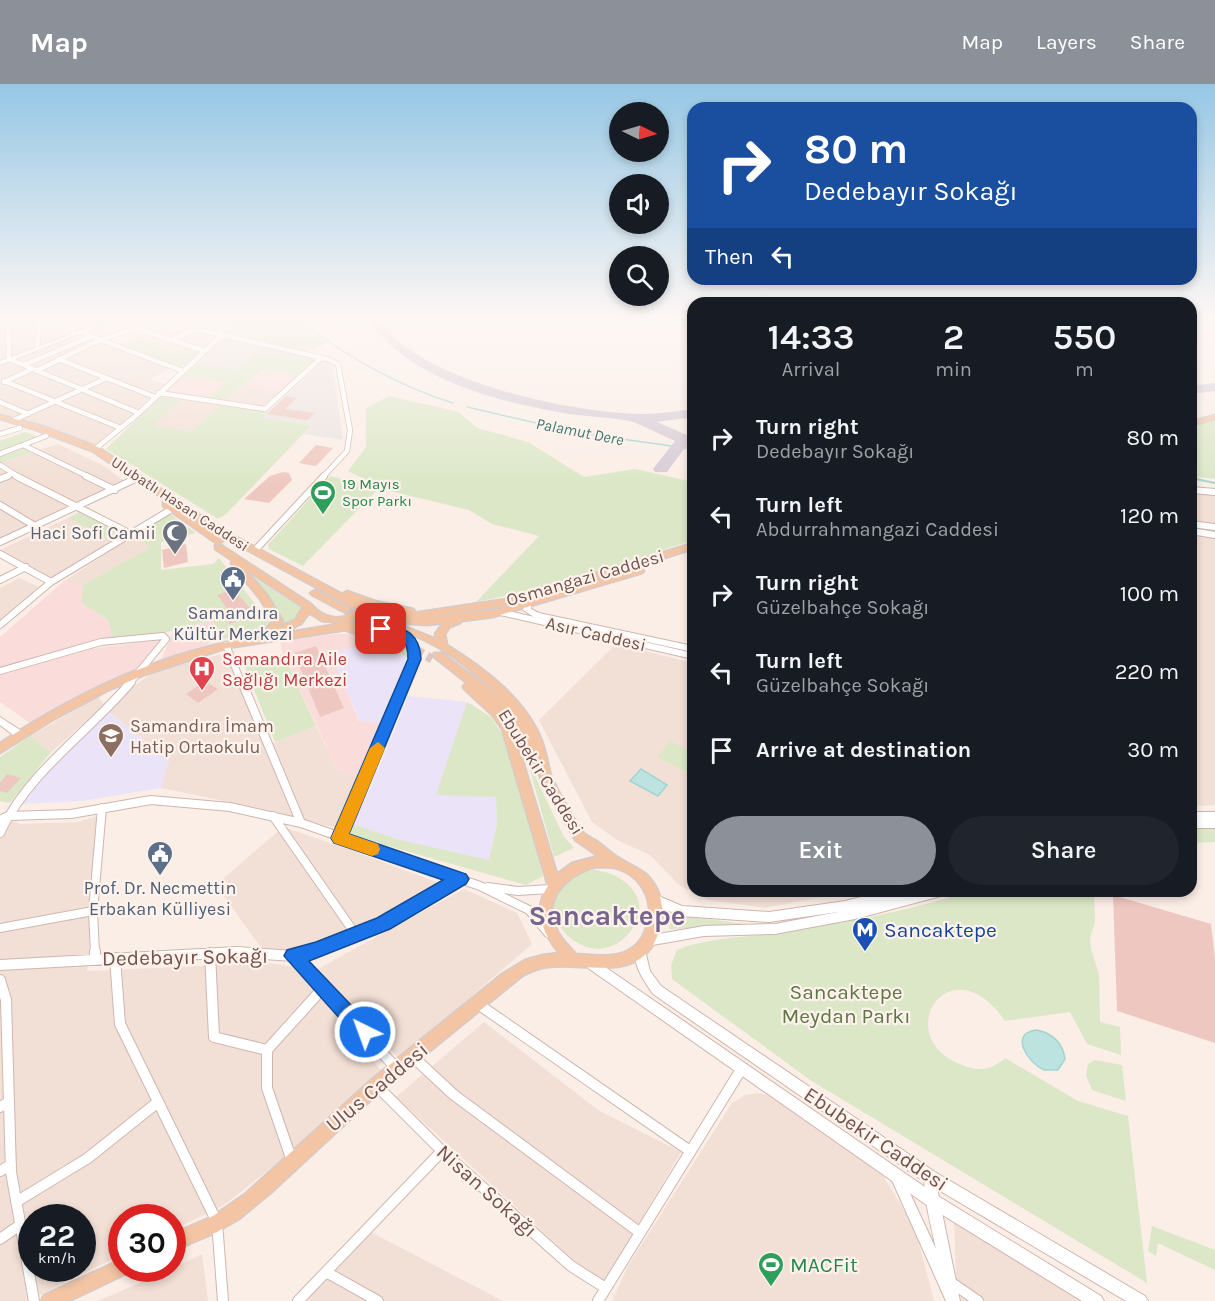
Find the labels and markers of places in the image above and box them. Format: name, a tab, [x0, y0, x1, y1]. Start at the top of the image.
place label: 19 Mayıs Spor Parkı	[342, 475, 412, 510]
sports icon: 19 Mayıs Spor Parkı	[308, 478, 338, 516]
mosque icon: Haci Sofi Camii	[160, 518, 190, 556]
place label: Haci Sofi Camii	[30, 522, 156, 544]
public building icon: Samandıra Kültür Merkezi	[218, 564, 248, 602]
place label: Samandıra Kültür Merkezi	[173, 602, 293, 645]
pin	[355, 603, 406, 654]
place label: Samandıra Aile Sağlığı Merkezi	[222, 648, 347, 691]
hospital icon: Samandıra Aile Sağlığı Merkezi	[187, 654, 217, 692]
place label: Samandıra İmam Hatip Ortaokulu	[130, 715, 274, 758]
school or university icon: Samandıra İmam Hatip Ortaokulu	[96, 721, 126, 759]
public building icon: Prof. Dr. Necmettin Erbakan Külliyesi	[145, 839, 175, 877]
place label: Prof. Dr. Necmettin Erbakan Külliyesi	[84, 877, 236, 920]
metro station icon: Sancaktepe	[850, 915, 880, 953]
place label: Sancaktepe	[884, 918, 997, 942]
sports icon: MACFit	[756, 1250, 786, 1288]
place label: MACFit	[790, 1253, 858, 1277]

